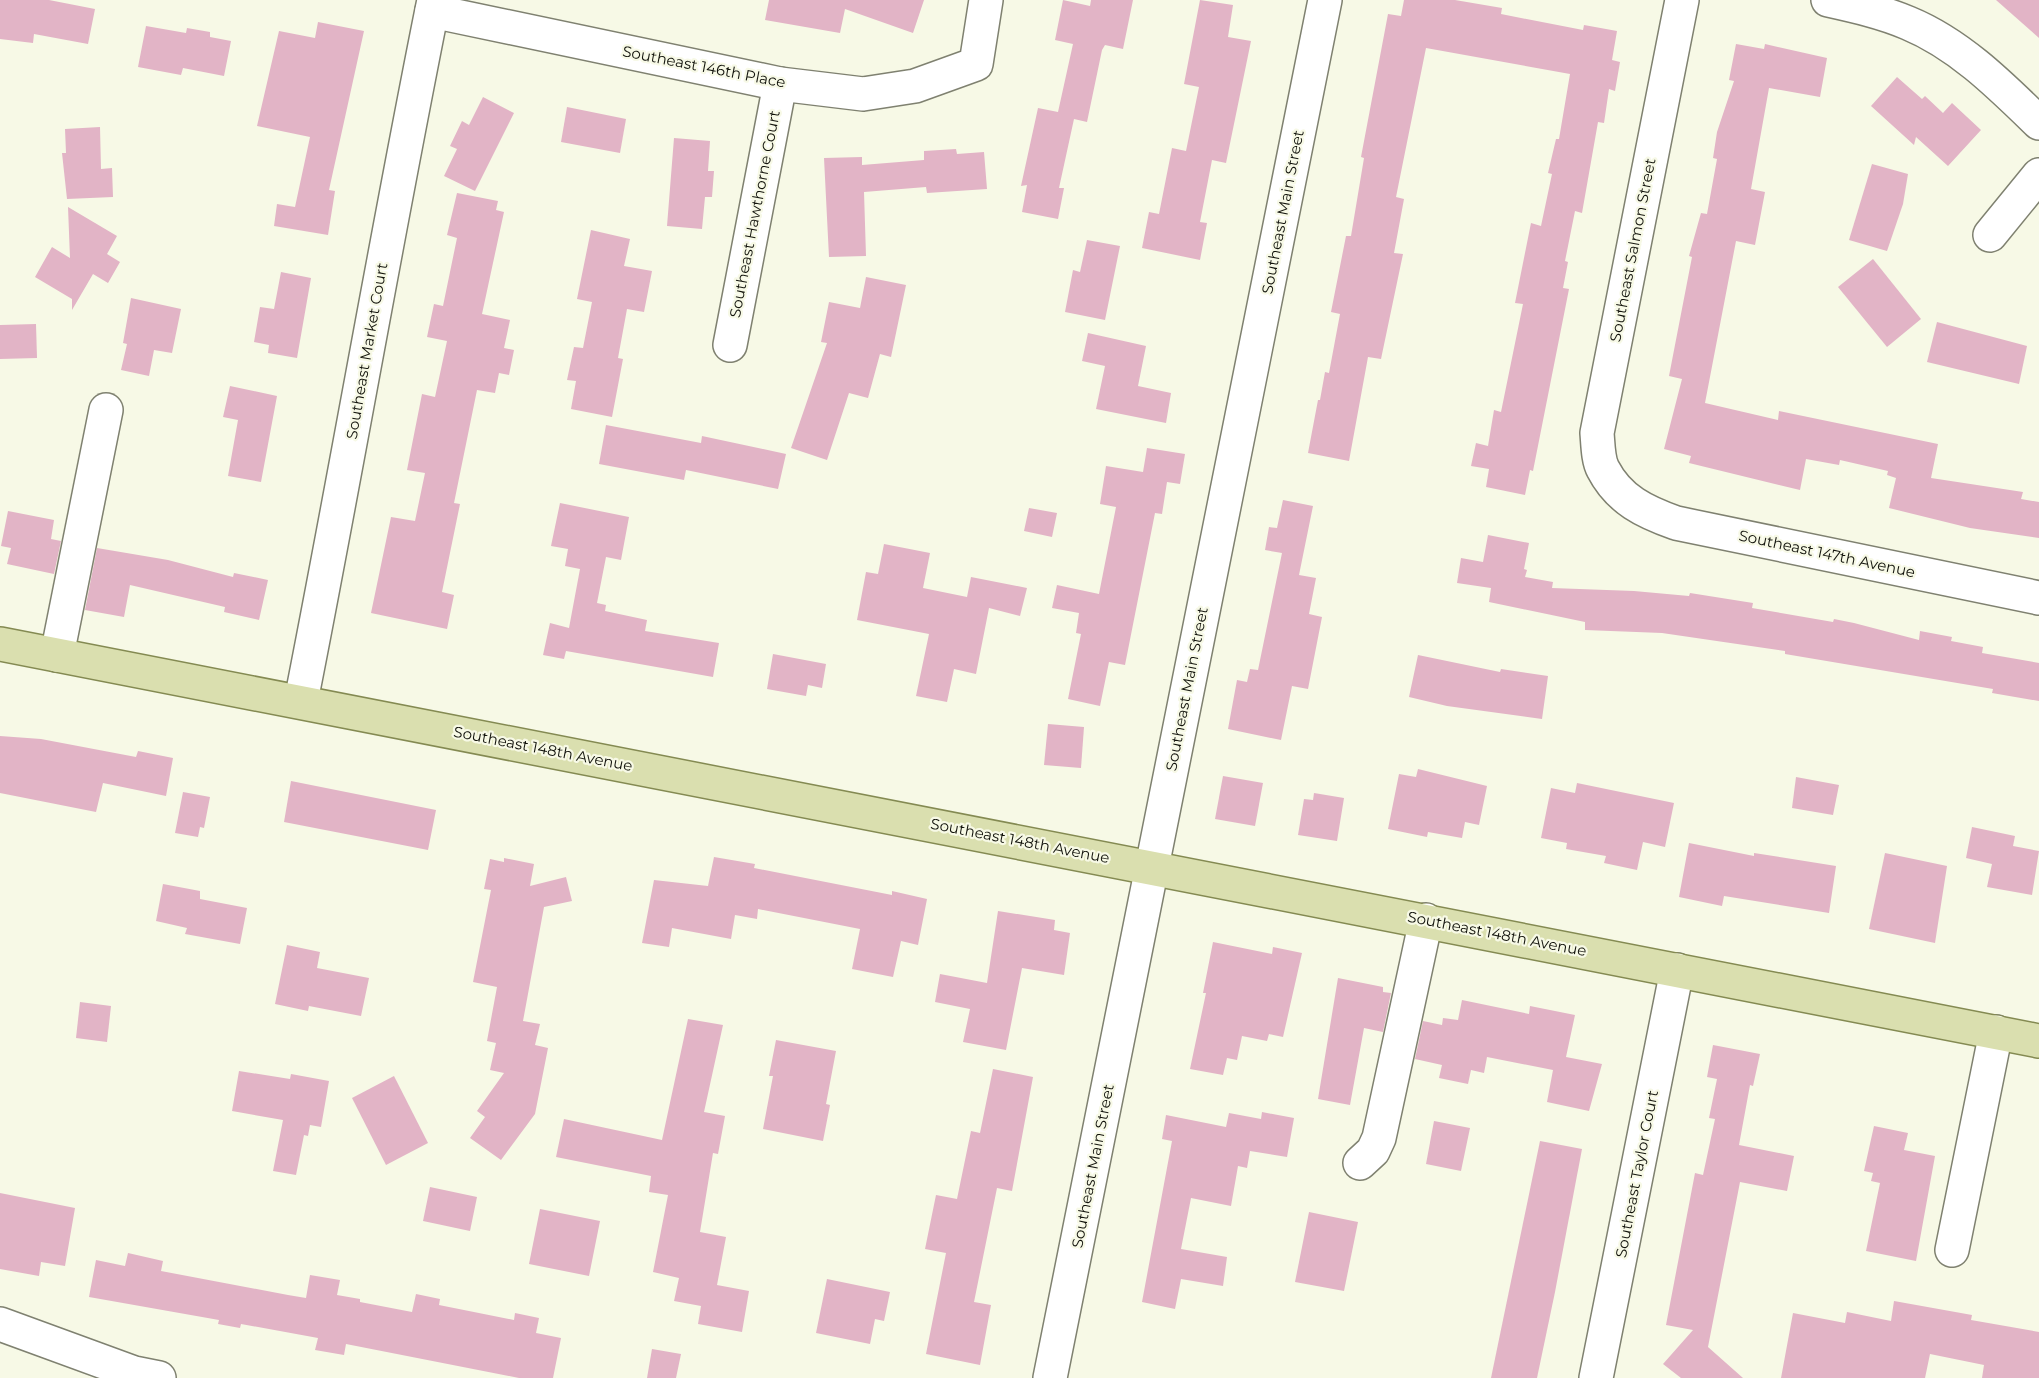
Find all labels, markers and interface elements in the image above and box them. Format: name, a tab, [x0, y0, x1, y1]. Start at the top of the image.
street label: Southeast 146th Place	[621, 41, 787, 92]
street label: Southeast Hawthorne Court	[725, 109, 784, 319]
street label: Southeast Main Street	[1257, 128, 1308, 295]
street label: Southeast Salmon Street	[1605, 156, 1660, 343]
street label: Southeast Market Court	[342, 261, 391, 441]
street label: Southeast 147th Avenue	[1737, 526, 1917, 582]
street label: Southeast Main Street	[1161, 605, 1212, 772]
street label: Southeast 148th Avenue	[452, 722, 634, 775]
street label: Southeast 148th Avenue	[929, 814, 1111, 867]
street label: Southeast 148th Avenue	[1406, 907, 1588, 960]
street label: Southeast Main Street	[1067, 1082, 1118, 1249]
street label: Southeast Taylor Court	[1611, 1088, 1662, 1259]

